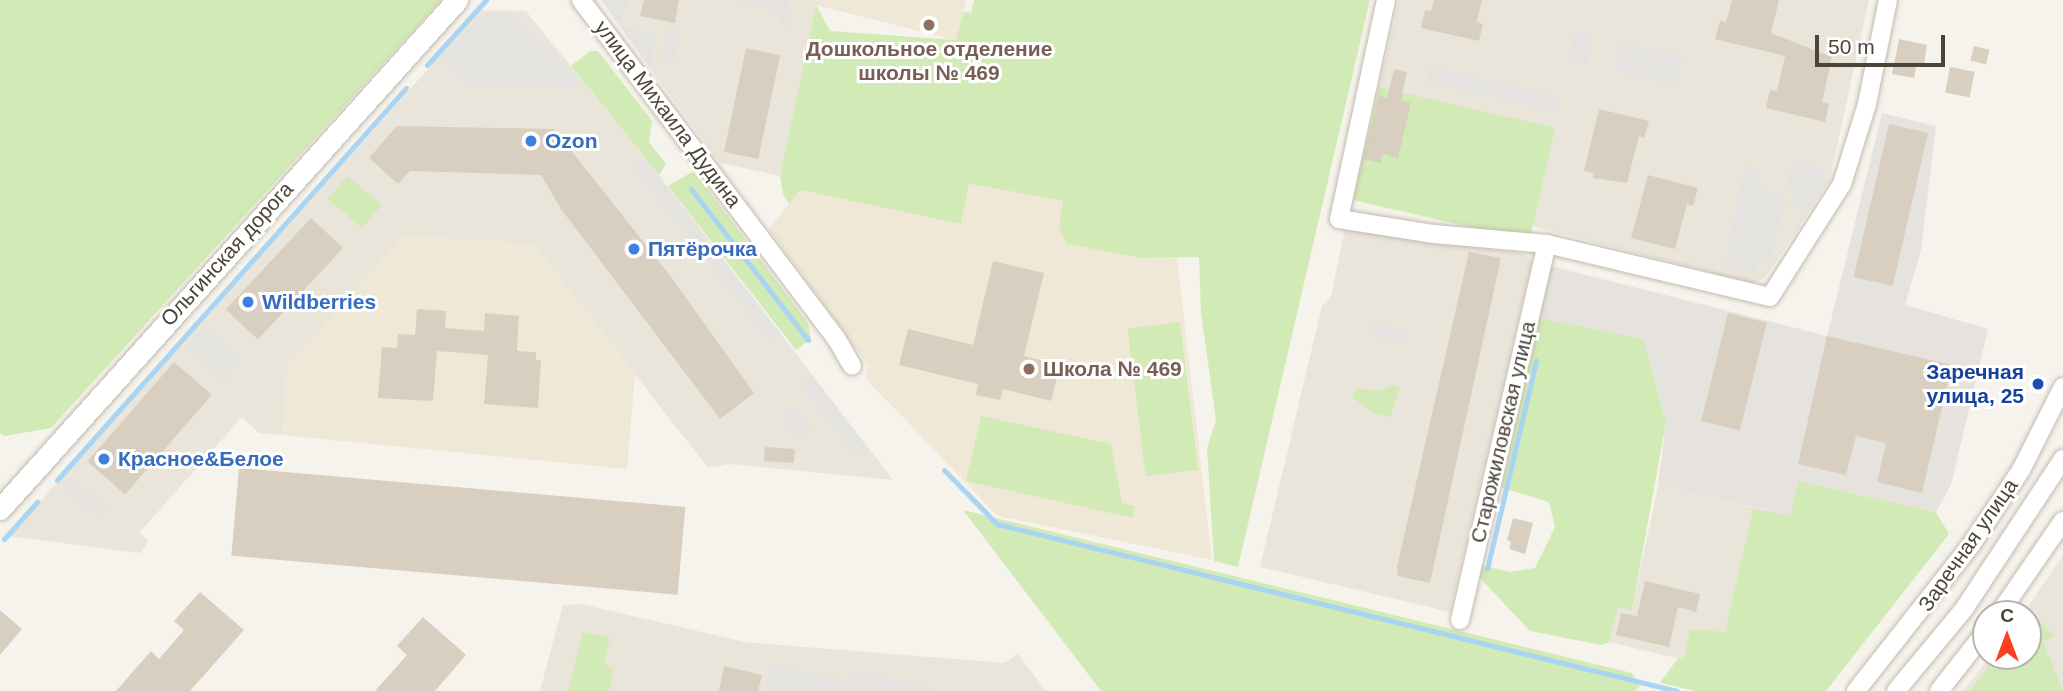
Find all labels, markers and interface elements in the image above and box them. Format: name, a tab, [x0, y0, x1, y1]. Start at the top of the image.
street label: улица Михаила Дудина	[589, 15, 747, 213]
marker: Дошкольное отделение школы № 469	[921, 17, 937, 33]
scale bar	[1818, 21, 1948, 65]
text: 50 m	[1828, 35, 1875, 58]
place label: Дошкольное отделение школы № 469	[806, 36, 1052, 86]
place label: Ozon	[545, 128, 597, 154]
marker: Ozon	[523, 133, 539, 149]
street label: Ольгинская дорога	[156, 177, 298, 331]
place label: Пятёрочка	[648, 236, 757, 262]
marker: Пятёрочка	[626, 241, 642, 257]
place label: Wildberries	[262, 289, 376, 315]
marker: Wildberries	[240, 294, 256, 310]
street label: Старожиловская улица	[1465, 319, 1541, 545]
place label: Школа № 469	[1043, 356, 1182, 382]
place label: Заречная улица, 25	[1926, 359, 2024, 409]
marker: Школа № 469	[1021, 361, 1037, 377]
marker: Заречная улица, 25	[2030, 376, 2046, 392]
place label: Красное&Белое	[118, 446, 284, 472]
marker: Красное&Белое	[96, 451, 112, 467]
street label: Заречная улица	[1913, 474, 2023, 616]
north arrow	[1972, 600, 2042, 670]
text: С	[2000, 605, 2014, 626]

